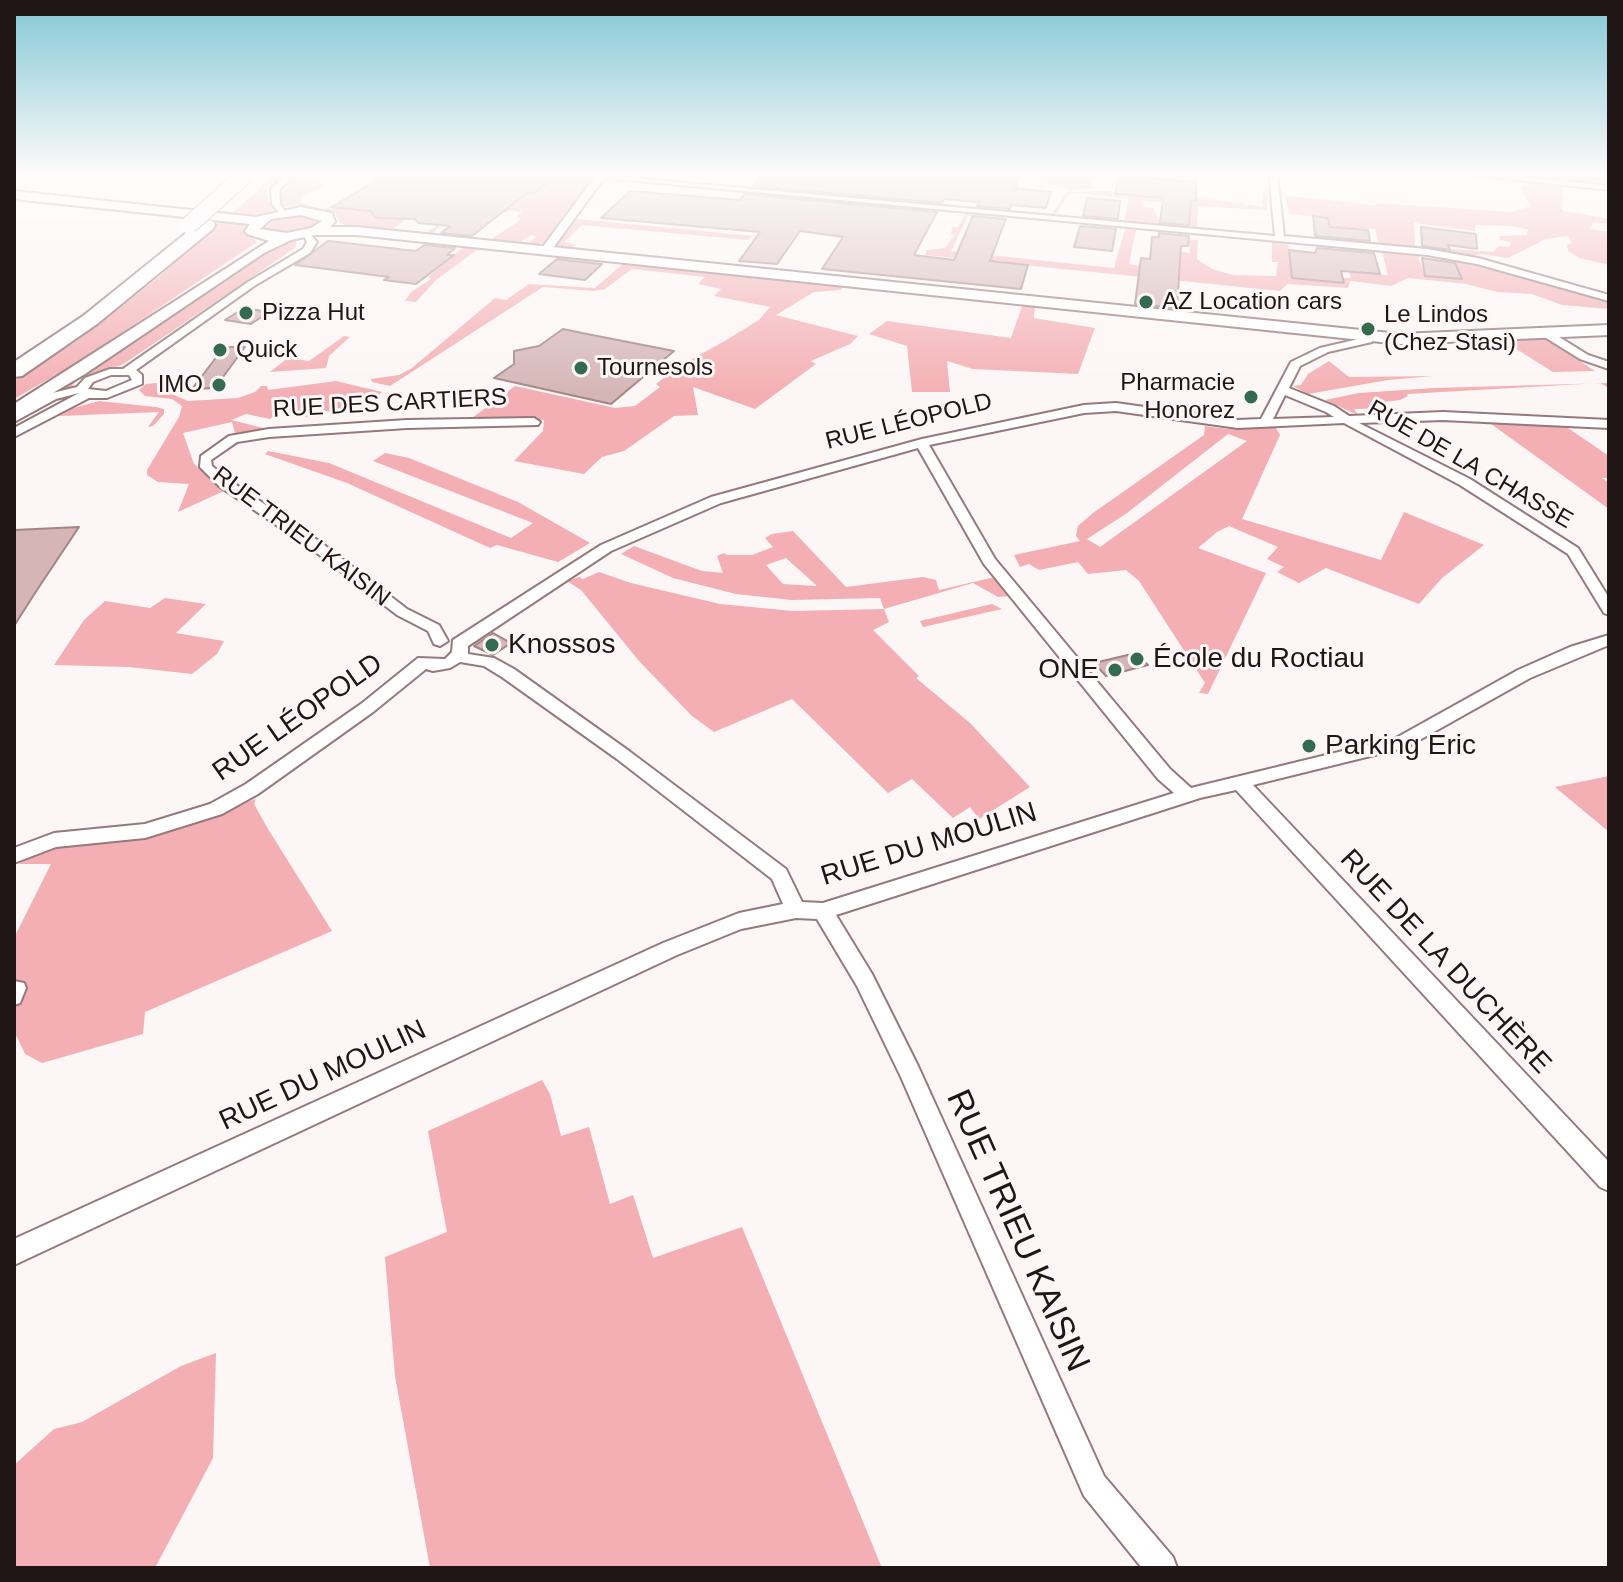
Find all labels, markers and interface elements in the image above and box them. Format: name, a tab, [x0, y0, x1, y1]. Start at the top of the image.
place label: AZ Location cars	[1162, 288, 1342, 316]
marker: AZ Location cars	[1137, 293, 1155, 311]
place label: Pizza Hut	[262, 299, 365, 327]
place label: Le Lindos (Chez Stasi)	[1384, 301, 1516, 357]
marker: Pizza Hut	[237, 304, 255, 322]
marker: Le Lindos (Chez Stasi)	[1359, 320, 1377, 338]
place label: Quick	[236, 336, 297, 364]
marker: Quick	[211, 341, 229, 359]
place label: Tournesols	[597, 354, 713, 382]
marker: Tournesols	[572, 359, 590, 377]
place label: Pharmacie Honorez	[1120, 369, 1235, 425]
place label: IMO	[158, 371, 203, 399]
marker: IMO	[210, 376, 228, 394]
street label: RUE DES CARTIERS	[272, 383, 508, 425]
street label: RUE LÉOPOLD	[823, 387, 995, 457]
marker: Pharmacie Honorez	[1242, 388, 1260, 406]
street label: RUE DE LA CHASSE	[1362, 395, 1578, 535]
street label: RUE TRIEU KAISIN	[207, 461, 395, 613]
place label: Knossos	[508, 628, 615, 662]
marker: Knossos	[483, 636, 501, 654]
place label: École du Roctiau	[1153, 642, 1365, 676]
street label: RUE LÉOPOLD	[207, 647, 389, 789]
marker: École du Roctiau	[1128, 650, 1146, 668]
place label: ONE	[1038, 653, 1099, 687]
marker: ONE	[1106, 661, 1124, 679]
place label: Parking Eric	[1325, 729, 1476, 763]
marker: Parking Eric	[1300, 737, 1318, 755]
street label: RUE DU MOULIN	[817, 796, 1041, 894]
street label: RUE DE LA DUCHÈRE	[1332, 843, 1558, 1081]
street label: RUE DU MOULIN	[214, 1013, 432, 1139]
street label: RUE TRIEU KAISIN	[937, 1084, 1097, 1378]

